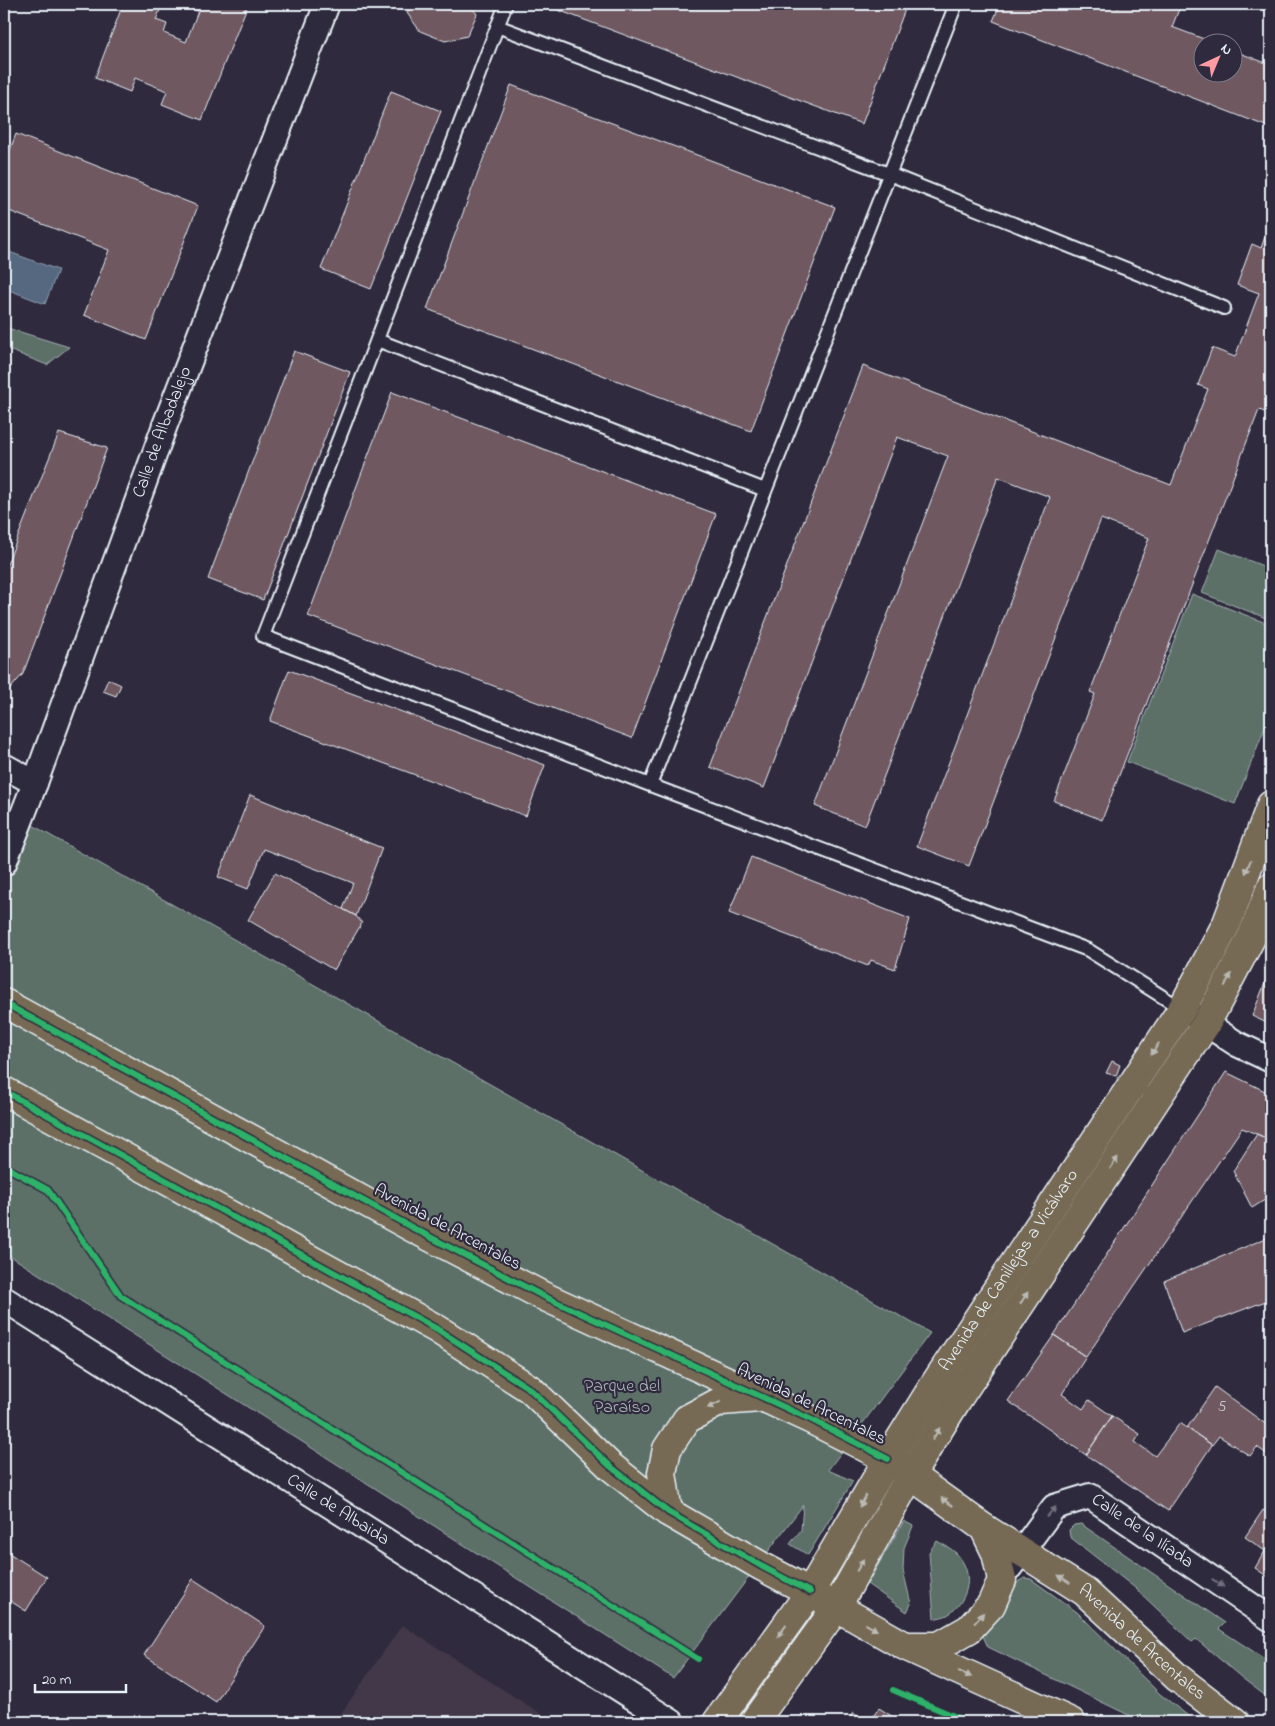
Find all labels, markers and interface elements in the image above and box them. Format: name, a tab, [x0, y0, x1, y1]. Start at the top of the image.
north arrow	[1192, 32, 1242, 82]
text: N	[1215, 39, 1237, 61]
street label: Calle de Albadalejo	[127, 363, 199, 502]
one-way arrow	[1244, 860, 1252, 875]
one-way arrow	[1224, 973, 1232, 988]
one-way arrow	[1151, 1043, 1160, 1056]
one-way arrow	[1109, 1156, 1119, 1169]
street label: Avenida de Canillejas a Vicálvaro	[933, 1165, 1086, 1377]
street label: Avenida de Arcentales	[369, 1178, 525, 1278]
one-way arrow	[1020, 1291, 1029, 1305]
street label: Avenida de Arcentales	[732, 1358, 890, 1452]
park label: Parque del Paraíso	[584, 1374, 660, 1421]
house number: 5	[1218, 1396, 1227, 1418]
one-way arrow	[707, 1401, 721, 1409]
one-way arrow	[931, 1428, 940, 1441]
street label: Calle de Albaida	[281, 1468, 394, 1553]
street label: Calle de la Ilíada	[1086, 1487, 1198, 1575]
one-way arrow	[859, 1494, 868, 1507]
one-way arrow	[940, 1497, 954, 1507]
one-way arrow	[1045, 1506, 1057, 1518]
one-way arrow	[856, 1559, 865, 1572]
one-way arrow	[1058, 1574, 1071, 1583]
street label: Avenida de Arcentales	[1073, 1578, 1211, 1707]
one-way arrow	[1211, 1578, 1224, 1587]
one-way arrow	[974, 1611, 985, 1624]
one-way arrow	[864, 1622, 878, 1631]
one-way arrow	[777, 1624, 787, 1638]
scale bar	[35, 1661, 126, 1693]
text: 20 m	[42, 1669, 72, 1691]
one-way arrow	[958, 1670, 972, 1678]

